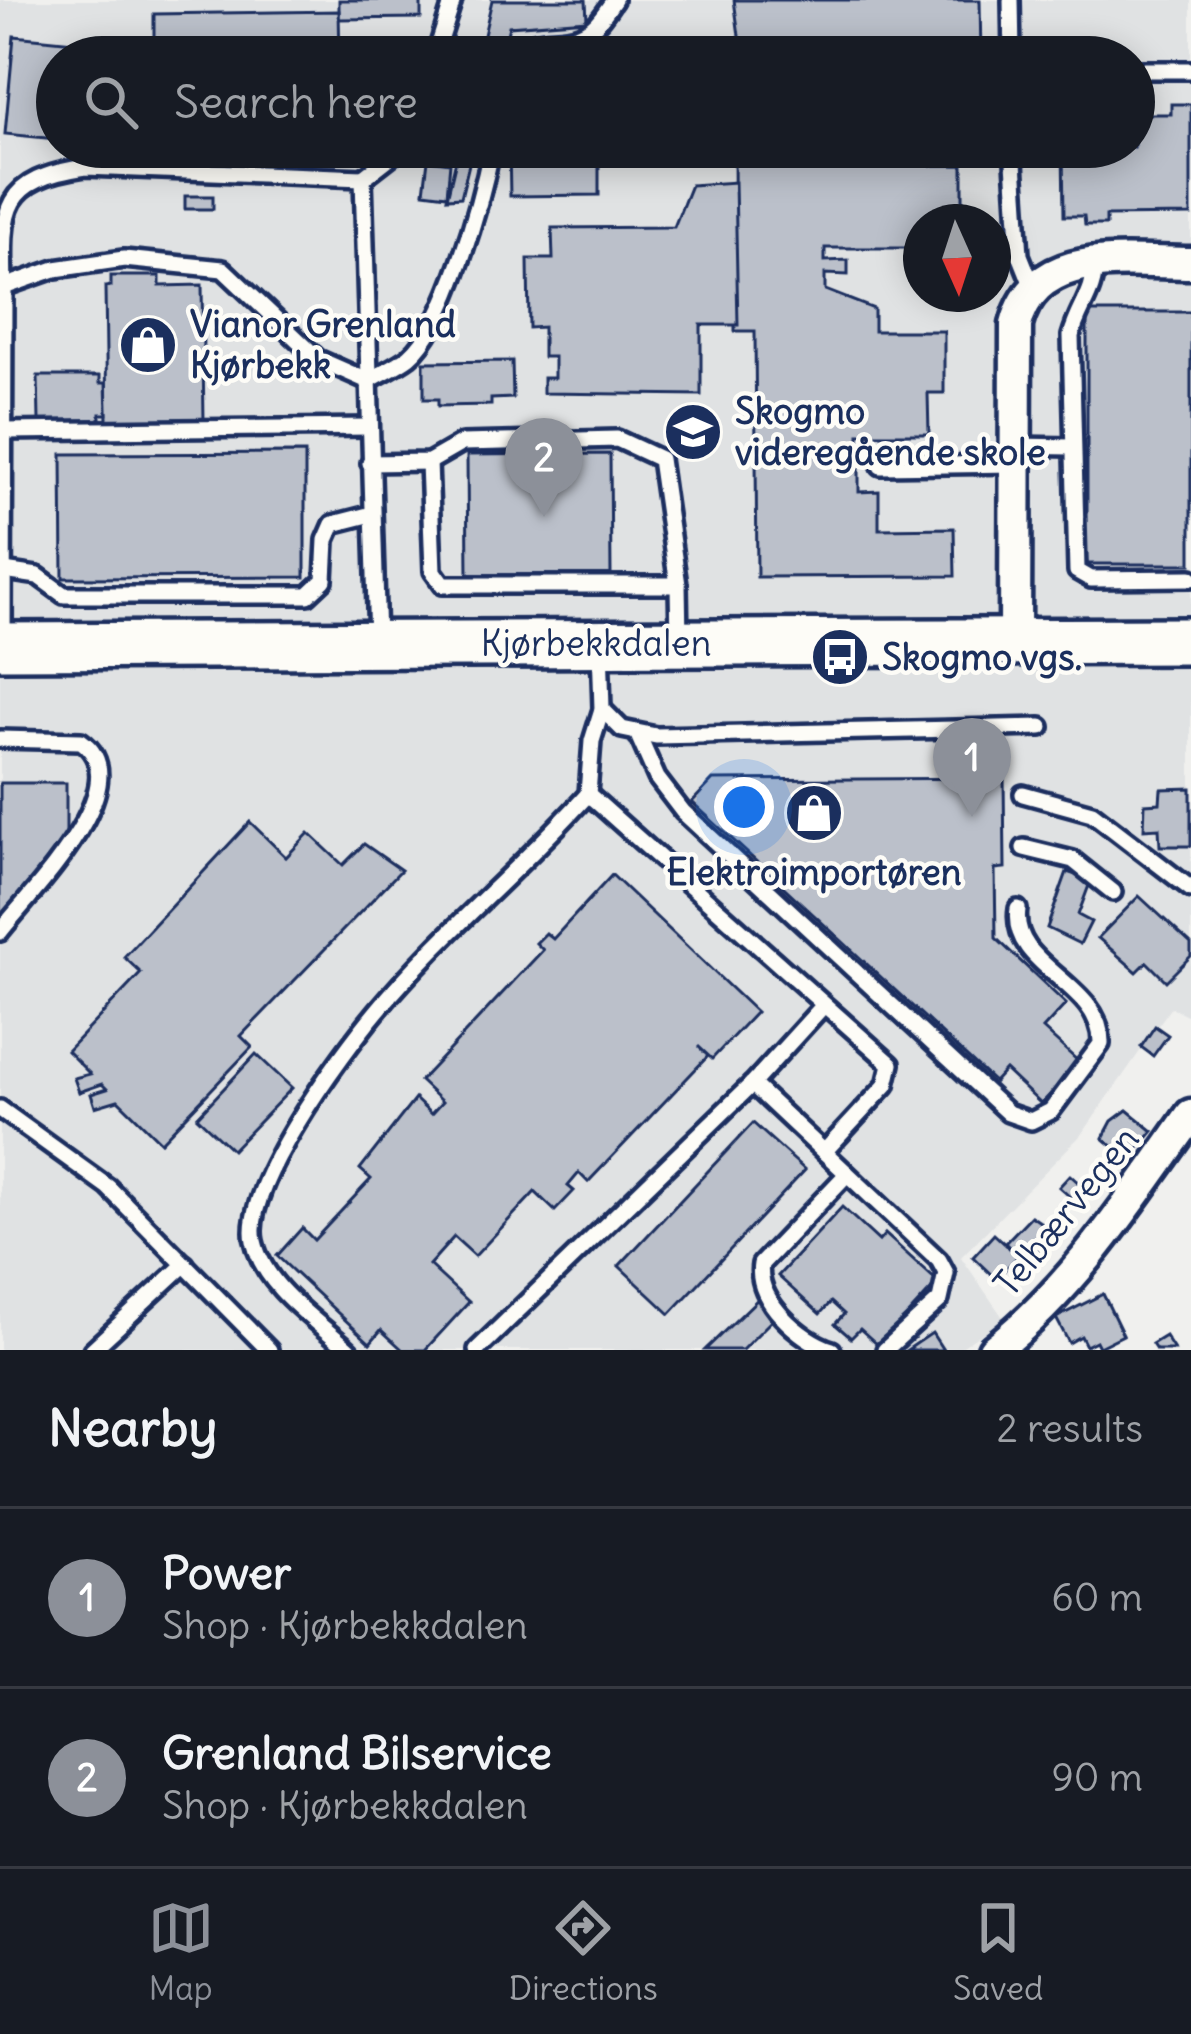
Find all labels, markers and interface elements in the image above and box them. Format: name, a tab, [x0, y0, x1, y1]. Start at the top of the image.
search box	[36, 36, 1155, 168]
icon: search	[78, 69, 144, 135]
text: Search here	[174, 74, 418, 130]
north arrow	[903, 204, 1011, 312]
place label: Vianor Grenland Kjørbekk	[190, 302, 456, 388]
shop icon: Vianor Grenland Kjørbekk	[117, 314, 179, 376]
place label: Skogmo videregående skole	[735, 389, 1046, 475]
school or university icon: Skogmo videregående skole	[662, 401, 724, 463]
pin: 2	[505, 418, 583, 517]
street label: Kjørbekkdalen	[481, 621, 711, 666]
bus stop icon: Skogmo vgs.	[809, 626, 871, 688]
place label: Skogmo vgs.	[882, 635, 1082, 680]
pin: 1	[933, 718, 1011, 817]
your location	[714, 777, 774, 837]
shop icon: Elektroimportøren	[783, 782, 845, 844]
place label: Elektroimportøren	[666, 850, 962, 895]
street label: Telbærvegen	[984, 1117, 1149, 1305]
text: Nearby	[48, 1396, 217, 1460]
text: 2 results	[996, 1404, 1143, 1453]
text: Power	[162, 1545, 291, 1601]
text: 1	[79, 1573, 95, 1622]
text: 60 m	[1051, 1573, 1143, 1622]
text: Shop · Kjørbekkdalen	[162, 1601, 528, 1650]
text: Grenland Bilservice	[162, 1725, 552, 1781]
text: 2	[76, 1753, 98, 1802]
text: 90 m	[1051, 1753, 1143, 1802]
text: Shop · Kjørbekkdalen	[162, 1781, 528, 1830]
tab: Map	[148, 1895, 214, 2009]
tab: Directions	[509, 1895, 658, 2009]
tab: Saved	[953, 1895, 1043, 2009]

